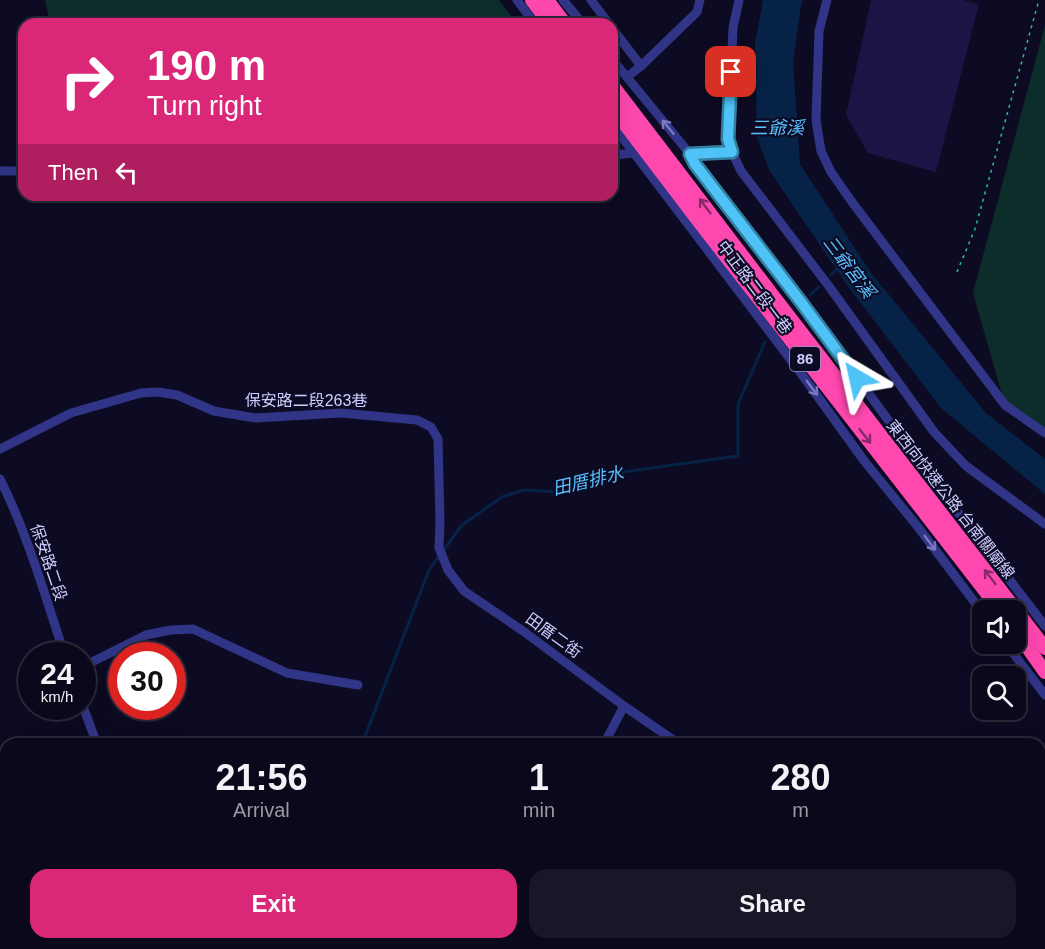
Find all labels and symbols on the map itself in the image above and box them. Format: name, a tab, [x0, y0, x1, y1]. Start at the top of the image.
pin	[705, 46, 756, 97]
water label: 三爺溪	[750, 118, 807, 138]
one-way arrow	[661, 120, 675, 135]
one-way arrow	[698, 198, 711, 214]
water label: 三爺宮溪	[819, 232, 880, 304]
street label: 中正路二段一巷	[714, 237, 795, 337]
position arrow	[825, 346, 889, 410]
road number: 86	[790, 347, 820, 371]
one-way arrow	[805, 380, 818, 396]
street label: 保安路二段263巷	[245, 392, 367, 409]
street label: 東西向快速公路 台南關廟線	[883, 417, 1018, 582]
one-way arrow	[858, 428, 871, 444]
water label: 田厝排水	[551, 463, 626, 499]
street label: 保安路二段	[27, 522, 70, 603]
one-way arrow	[924, 535, 936, 551]
one-way arrow	[984, 569, 997, 585]
street label: 田厝二街	[523, 610, 585, 661]
speed limit sign: 30	[108, 642, 186, 720]

